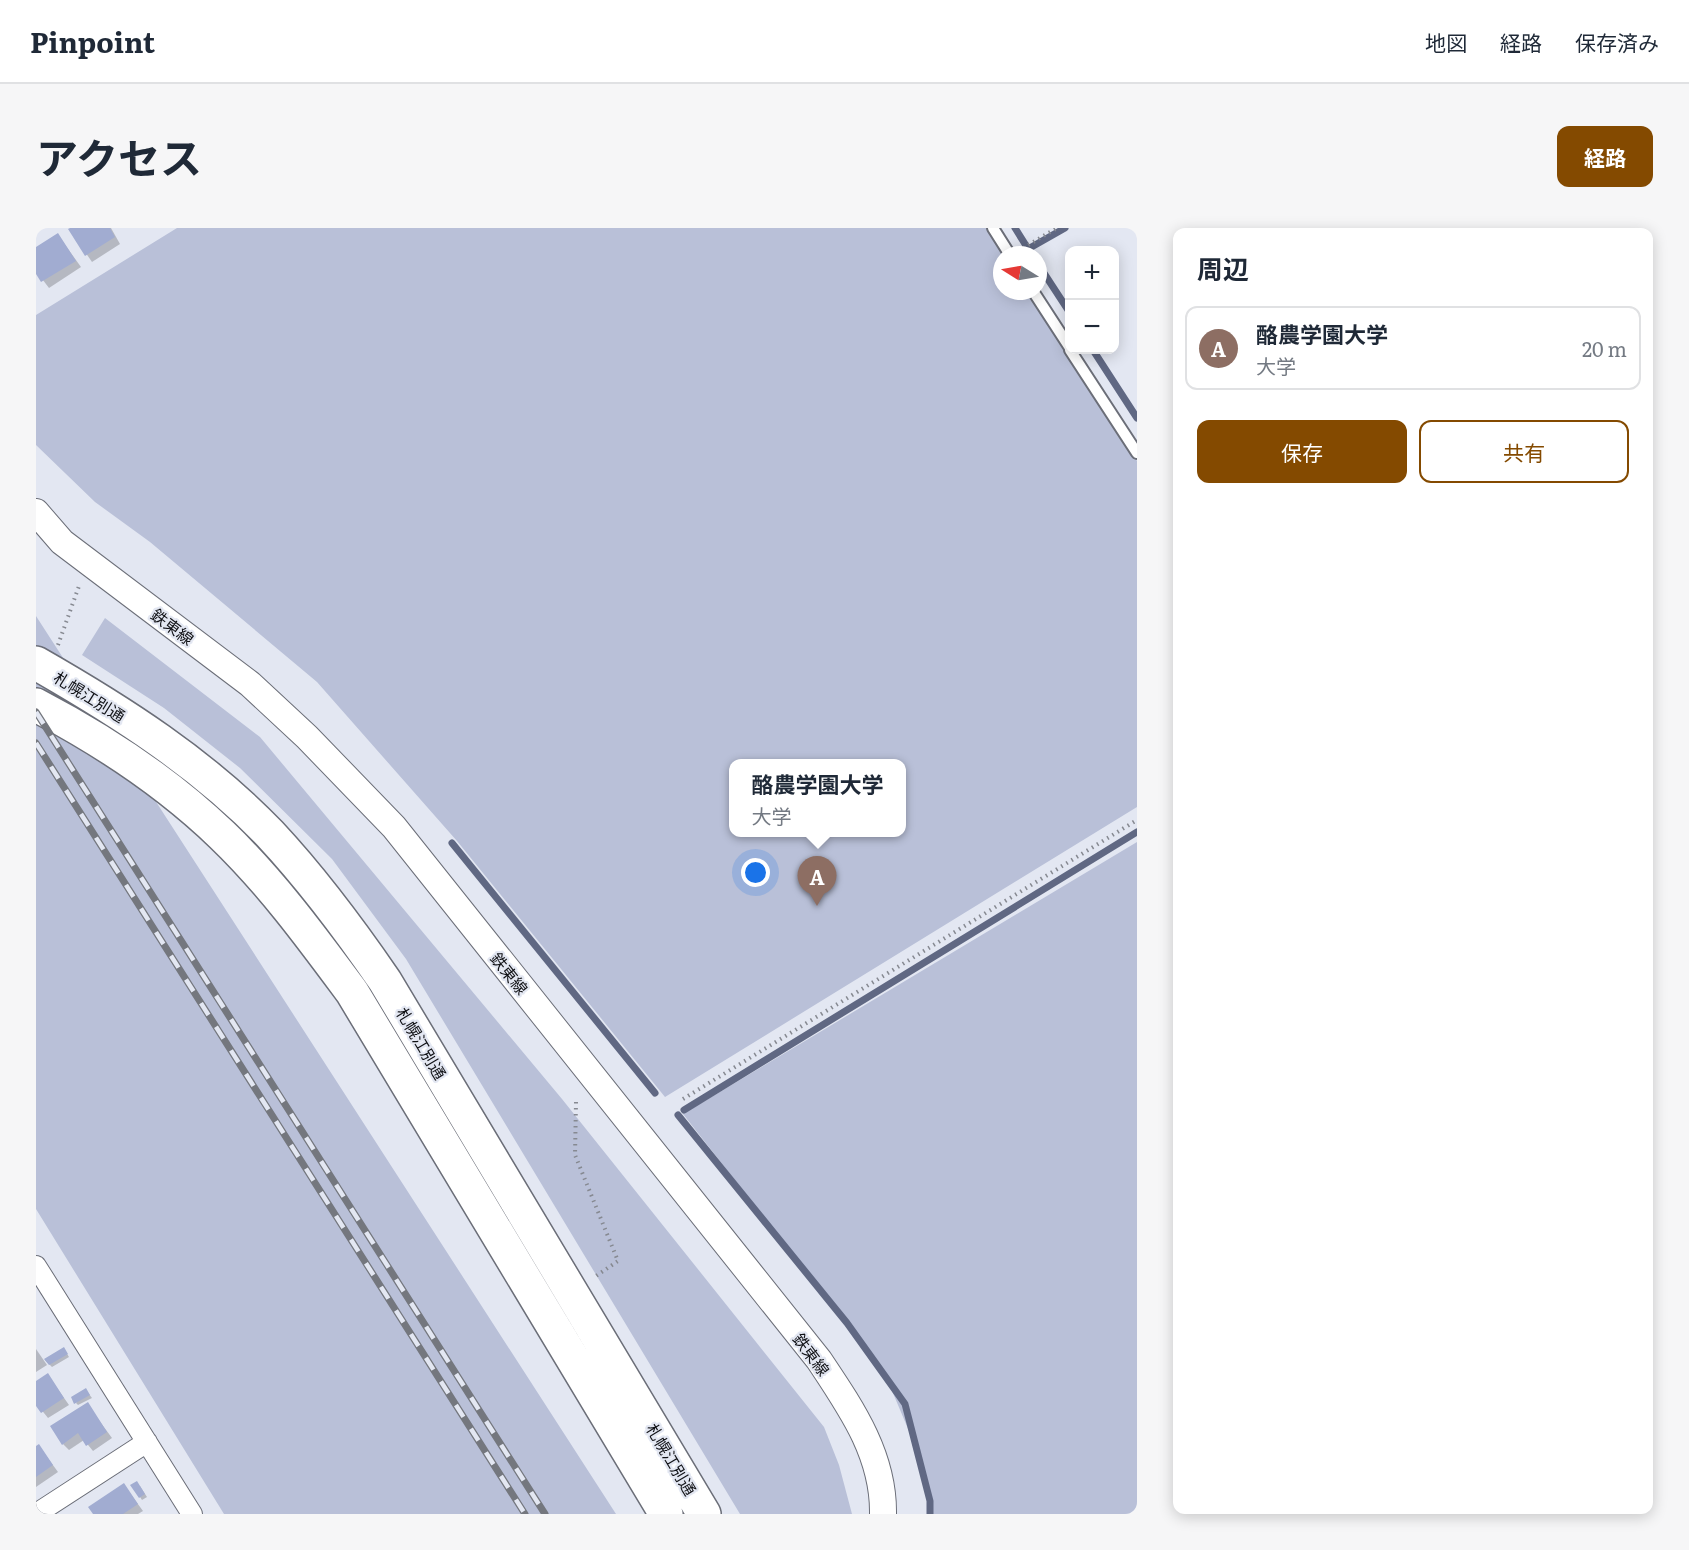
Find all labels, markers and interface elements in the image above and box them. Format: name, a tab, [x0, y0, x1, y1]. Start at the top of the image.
text: Pinpoint	[30, 20, 155, 62]
text: 地図	[1425, 26, 1467, 57]
text: 経路	[1500, 26, 1542, 57]
text: 保存済み	[1575, 26, 1659, 57]
text: アクセス	[36, 125, 202, 187]
button: 経路	[1557, 126, 1653, 187]
north arrow	[993, 246, 1047, 300]
map controls	[1065, 246, 1119, 354]
button: +	[1065, 246, 1119, 300]
text: 周辺	[1197, 248, 1249, 287]
button: −	[1065, 300, 1119, 354]
text: 酪農学園大学	[1256, 317, 1388, 350]
text: A	[1211, 333, 1226, 363]
text: 20 m	[1582, 333, 1627, 363]
text: 大学	[1256, 350, 1296, 380]
button: 保存	[1197, 420, 1407, 483]
button: 共有	[1419, 420, 1629, 483]
street label: 鉄東線	[147, 602, 199, 650]
street label: 札幌江別通	[50, 665, 130, 727]
popup	[729, 759, 906, 837]
text: 酪農学園大学	[751, 767, 884, 800]
text: 大学	[751, 800, 791, 830]
pin: A	[798, 856, 836, 906]
your location	[741, 858, 770, 887]
street label: 鉄東線	[486, 947, 534, 999]
street label: 札幌江別通	[391, 1003, 453, 1083]
street label: 鉄東線	[788, 1328, 836, 1380]
street label: 札幌江別通	[641, 1419, 703, 1499]

